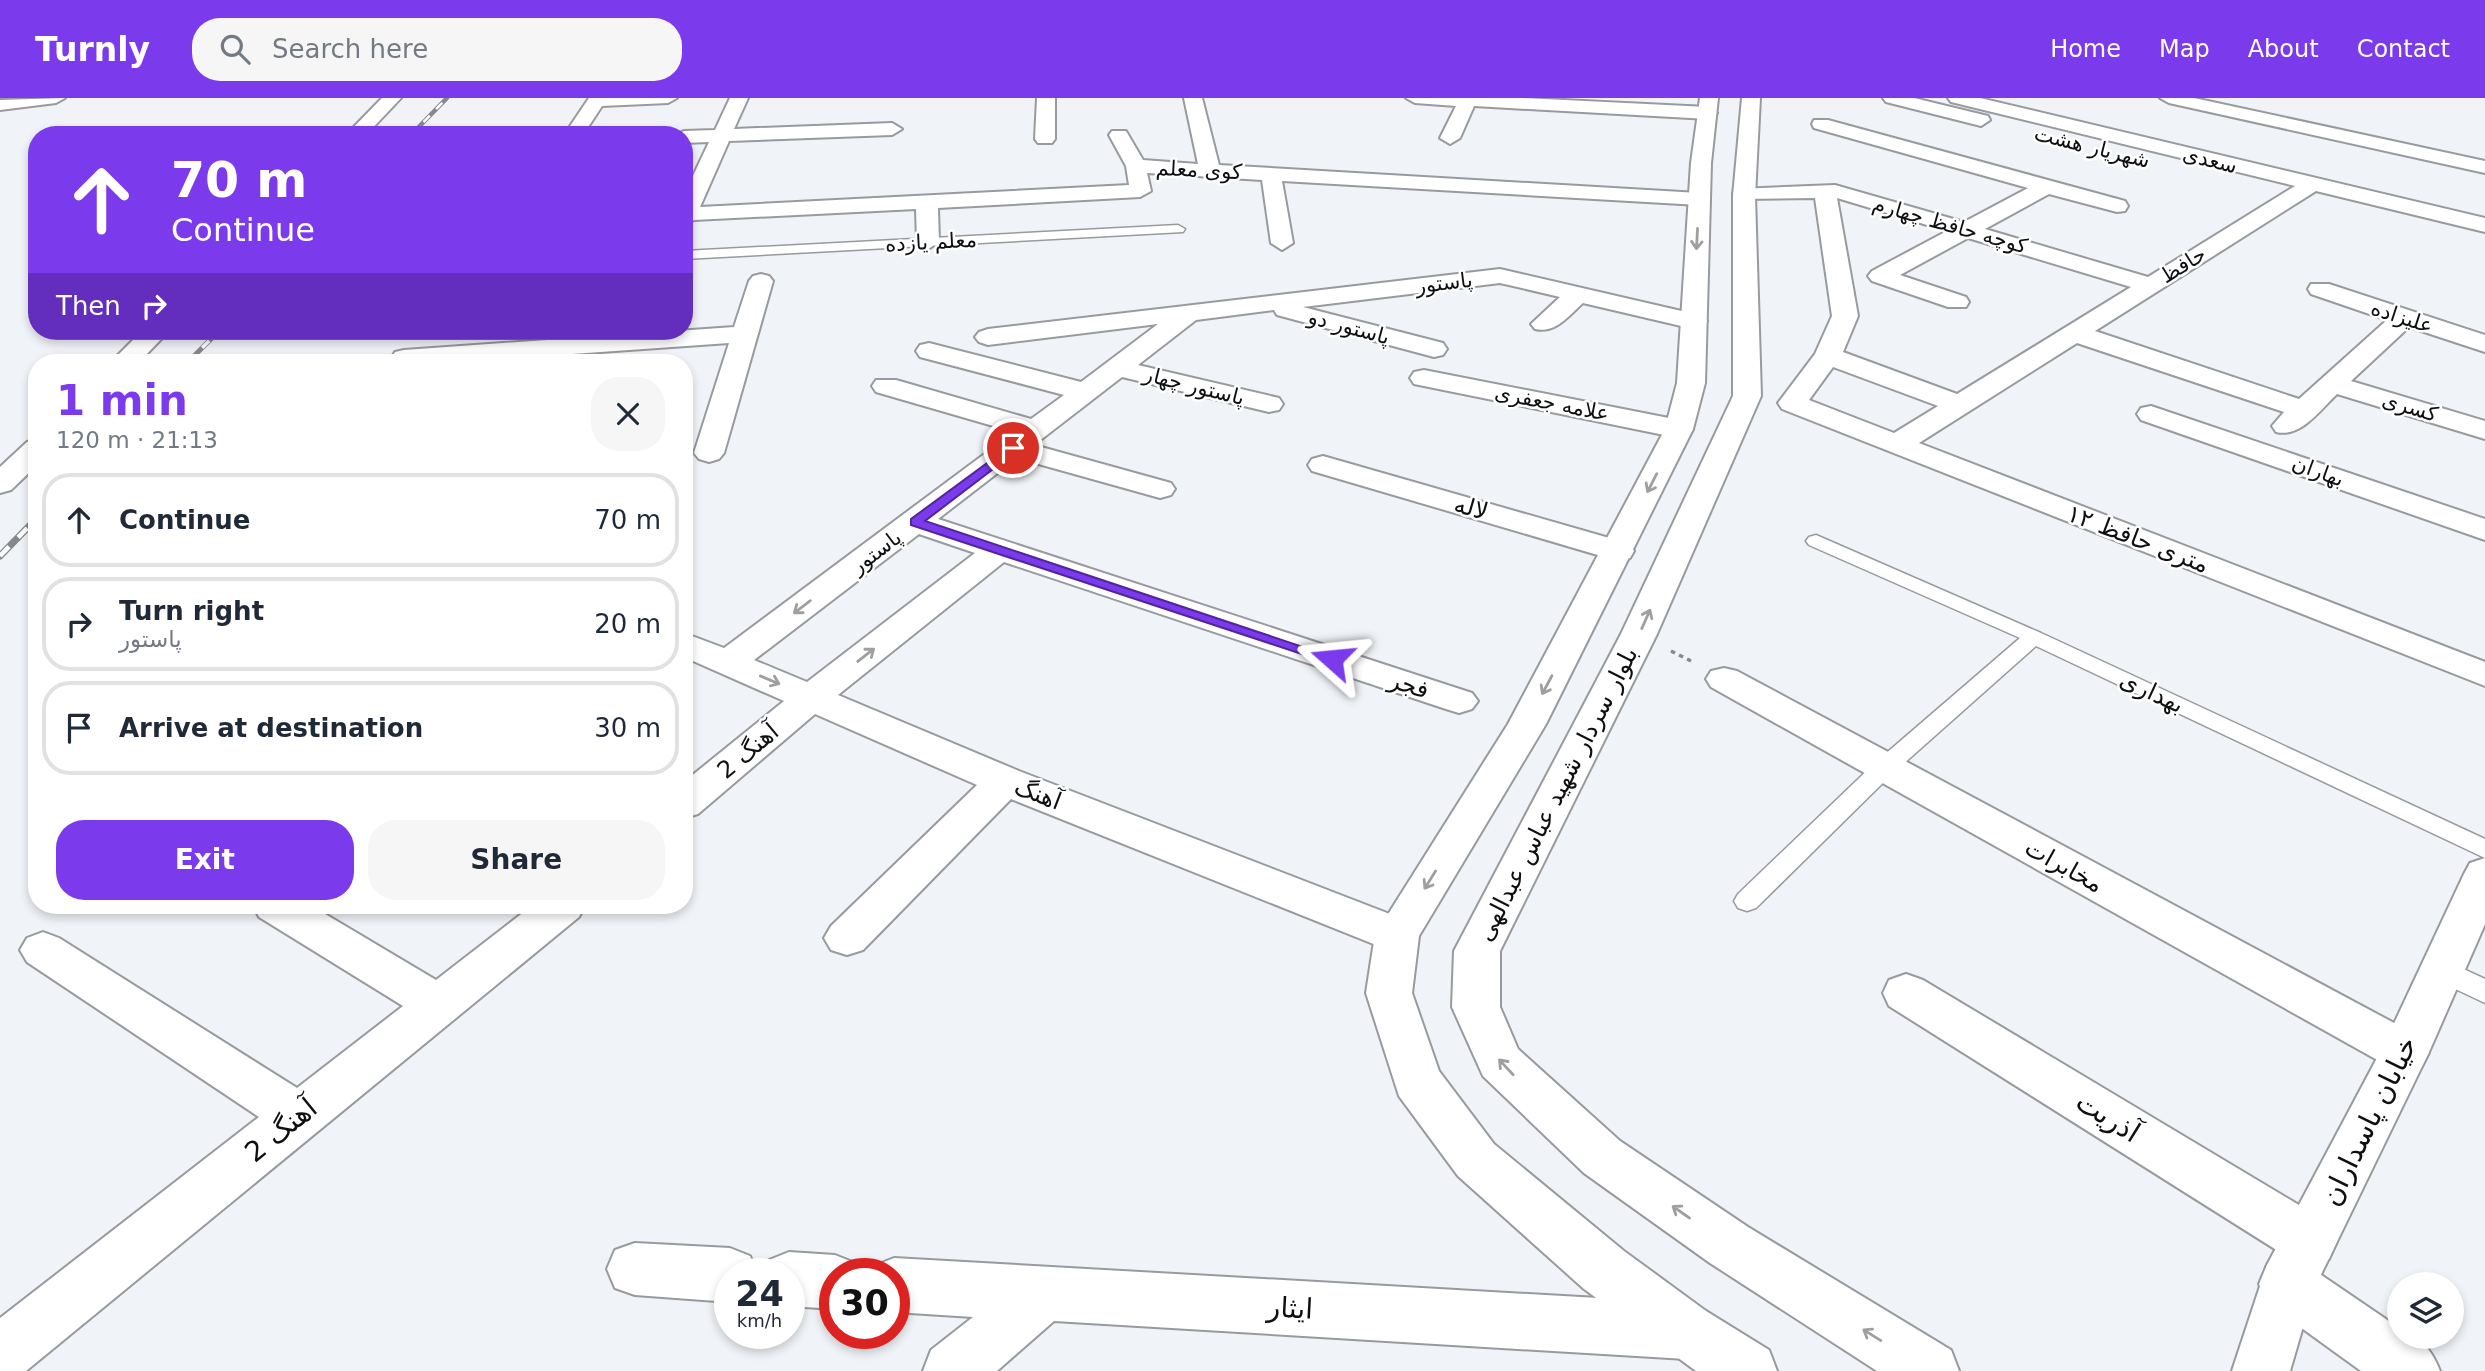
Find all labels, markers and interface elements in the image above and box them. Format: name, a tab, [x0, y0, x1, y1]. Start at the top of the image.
search box	[192, 18, 682, 81]
text: Turnly	[35, 30, 150, 69]
icon: search	[216, 30, 254, 68]
text: Search here	[272, 34, 428, 64]
text: Home	[2050, 35, 2121, 63]
text: Map	[2159, 35, 2210, 63]
text: About	[2248, 35, 2319, 63]
text: Contact	[2357, 35, 2450, 63]
street label: شهریار هشت	[2032, 121, 2152, 173]
street label: سعدی	[2180, 142, 2240, 178]
text: 70 m	[171, 152, 307, 209]
icon: ahead	[56, 154, 147, 245]
street label: کوی معلم	[1155, 156, 1243, 185]
street label: کوچه حافظ چهارم	[1870, 191, 2030, 259]
text: Continue	[171, 211, 315, 249]
one-way arrow	[1691, 227, 1704, 250]
street label: معلم یازده	[885, 228, 977, 257]
street label: حافظ	[2156, 242, 2210, 288]
street label: پاستور	[1413, 268, 1474, 299]
icon: right	[135, 287, 173, 325]
text: Then	[56, 291, 121, 321]
street label: علیزاده	[2368, 296, 2436, 338]
street label: پاستور دو	[1305, 304, 1392, 349]
street label: پاستور چهار	[1140, 362, 1247, 410]
text: 1 min	[56, 376, 188, 425]
button: close	[591, 377, 665, 451]
street label: علامه جعفری	[1493, 380, 1611, 426]
street label: کسری	[2379, 387, 2441, 427]
pin	[983, 418, 1043, 478]
text: 120 m · 21:13	[56, 427, 218, 453]
icon: arrive	[994, 429, 1032, 467]
street label: بهاران	[2289, 451, 2347, 491]
one-way arrow	[1645, 472, 1659, 493]
street label: لاله	[1451, 490, 1491, 526]
street label: ۱۲ متری حافظ	[2063, 499, 2213, 579]
icon: ahead	[60, 501, 98, 539]
text: Continue	[119, 505, 250, 535]
text: 70 m	[594, 505, 661, 535]
street label: پاستور	[845, 525, 906, 579]
text: Turn right	[119, 596, 264, 626]
one-way arrow	[793, 600, 812, 614]
icon: right	[60, 605, 98, 643]
text: 20 m	[594, 609, 661, 639]
one-way arrow	[1640, 609, 1653, 630]
position arrow	[1295, 622, 1369, 696]
text: پاستور	[119, 626, 182, 652]
street label: بلوار سردار شهید عباس عبدالهی	[1470, 642, 1644, 946]
one-way arrow	[856, 648, 874, 663]
street label: فجر	[1385, 665, 1432, 705]
street label: بهداری	[2116, 665, 2188, 719]
one-way arrow	[759, 674, 781, 687]
one-way arrow	[1540, 674, 1554, 695]
icon: arrive	[60, 709, 98, 747]
text: Arrive at destination	[119, 713, 423, 743]
text: 30 m	[594, 713, 661, 743]
street label: آهنگ 2	[711, 716, 785, 785]
street label: آهنگ	[1011, 771, 1067, 816]
button: Exit	[56, 820, 354, 900]
button: Share	[368, 820, 665, 900]
street label: مخابرات	[2020, 833, 2108, 899]
one-way arrow	[1423, 870, 1438, 889]
street label: خیابان پاسداران	[2314, 1031, 2424, 1211]
one-way arrow	[1498, 1059, 1515, 1076]
street label: آذریت	[2070, 1085, 2147, 1150]
street label: آهنگ 2	[238, 1090, 324, 1169]
one-way arrow	[1672, 1205, 1691, 1219]
speed limit sign: 30	[819, 1258, 910, 1349]
map controls	[2387, 1272, 2464, 1349]
button: layers	[2387, 1272, 2464, 1349]
text: 24	[735, 1274, 784, 1314]
street label: ایثار	[1264, 1290, 1314, 1326]
text: km/h	[737, 1310, 782, 1331]
one-way arrow	[1863, 1327, 1882, 1342]

